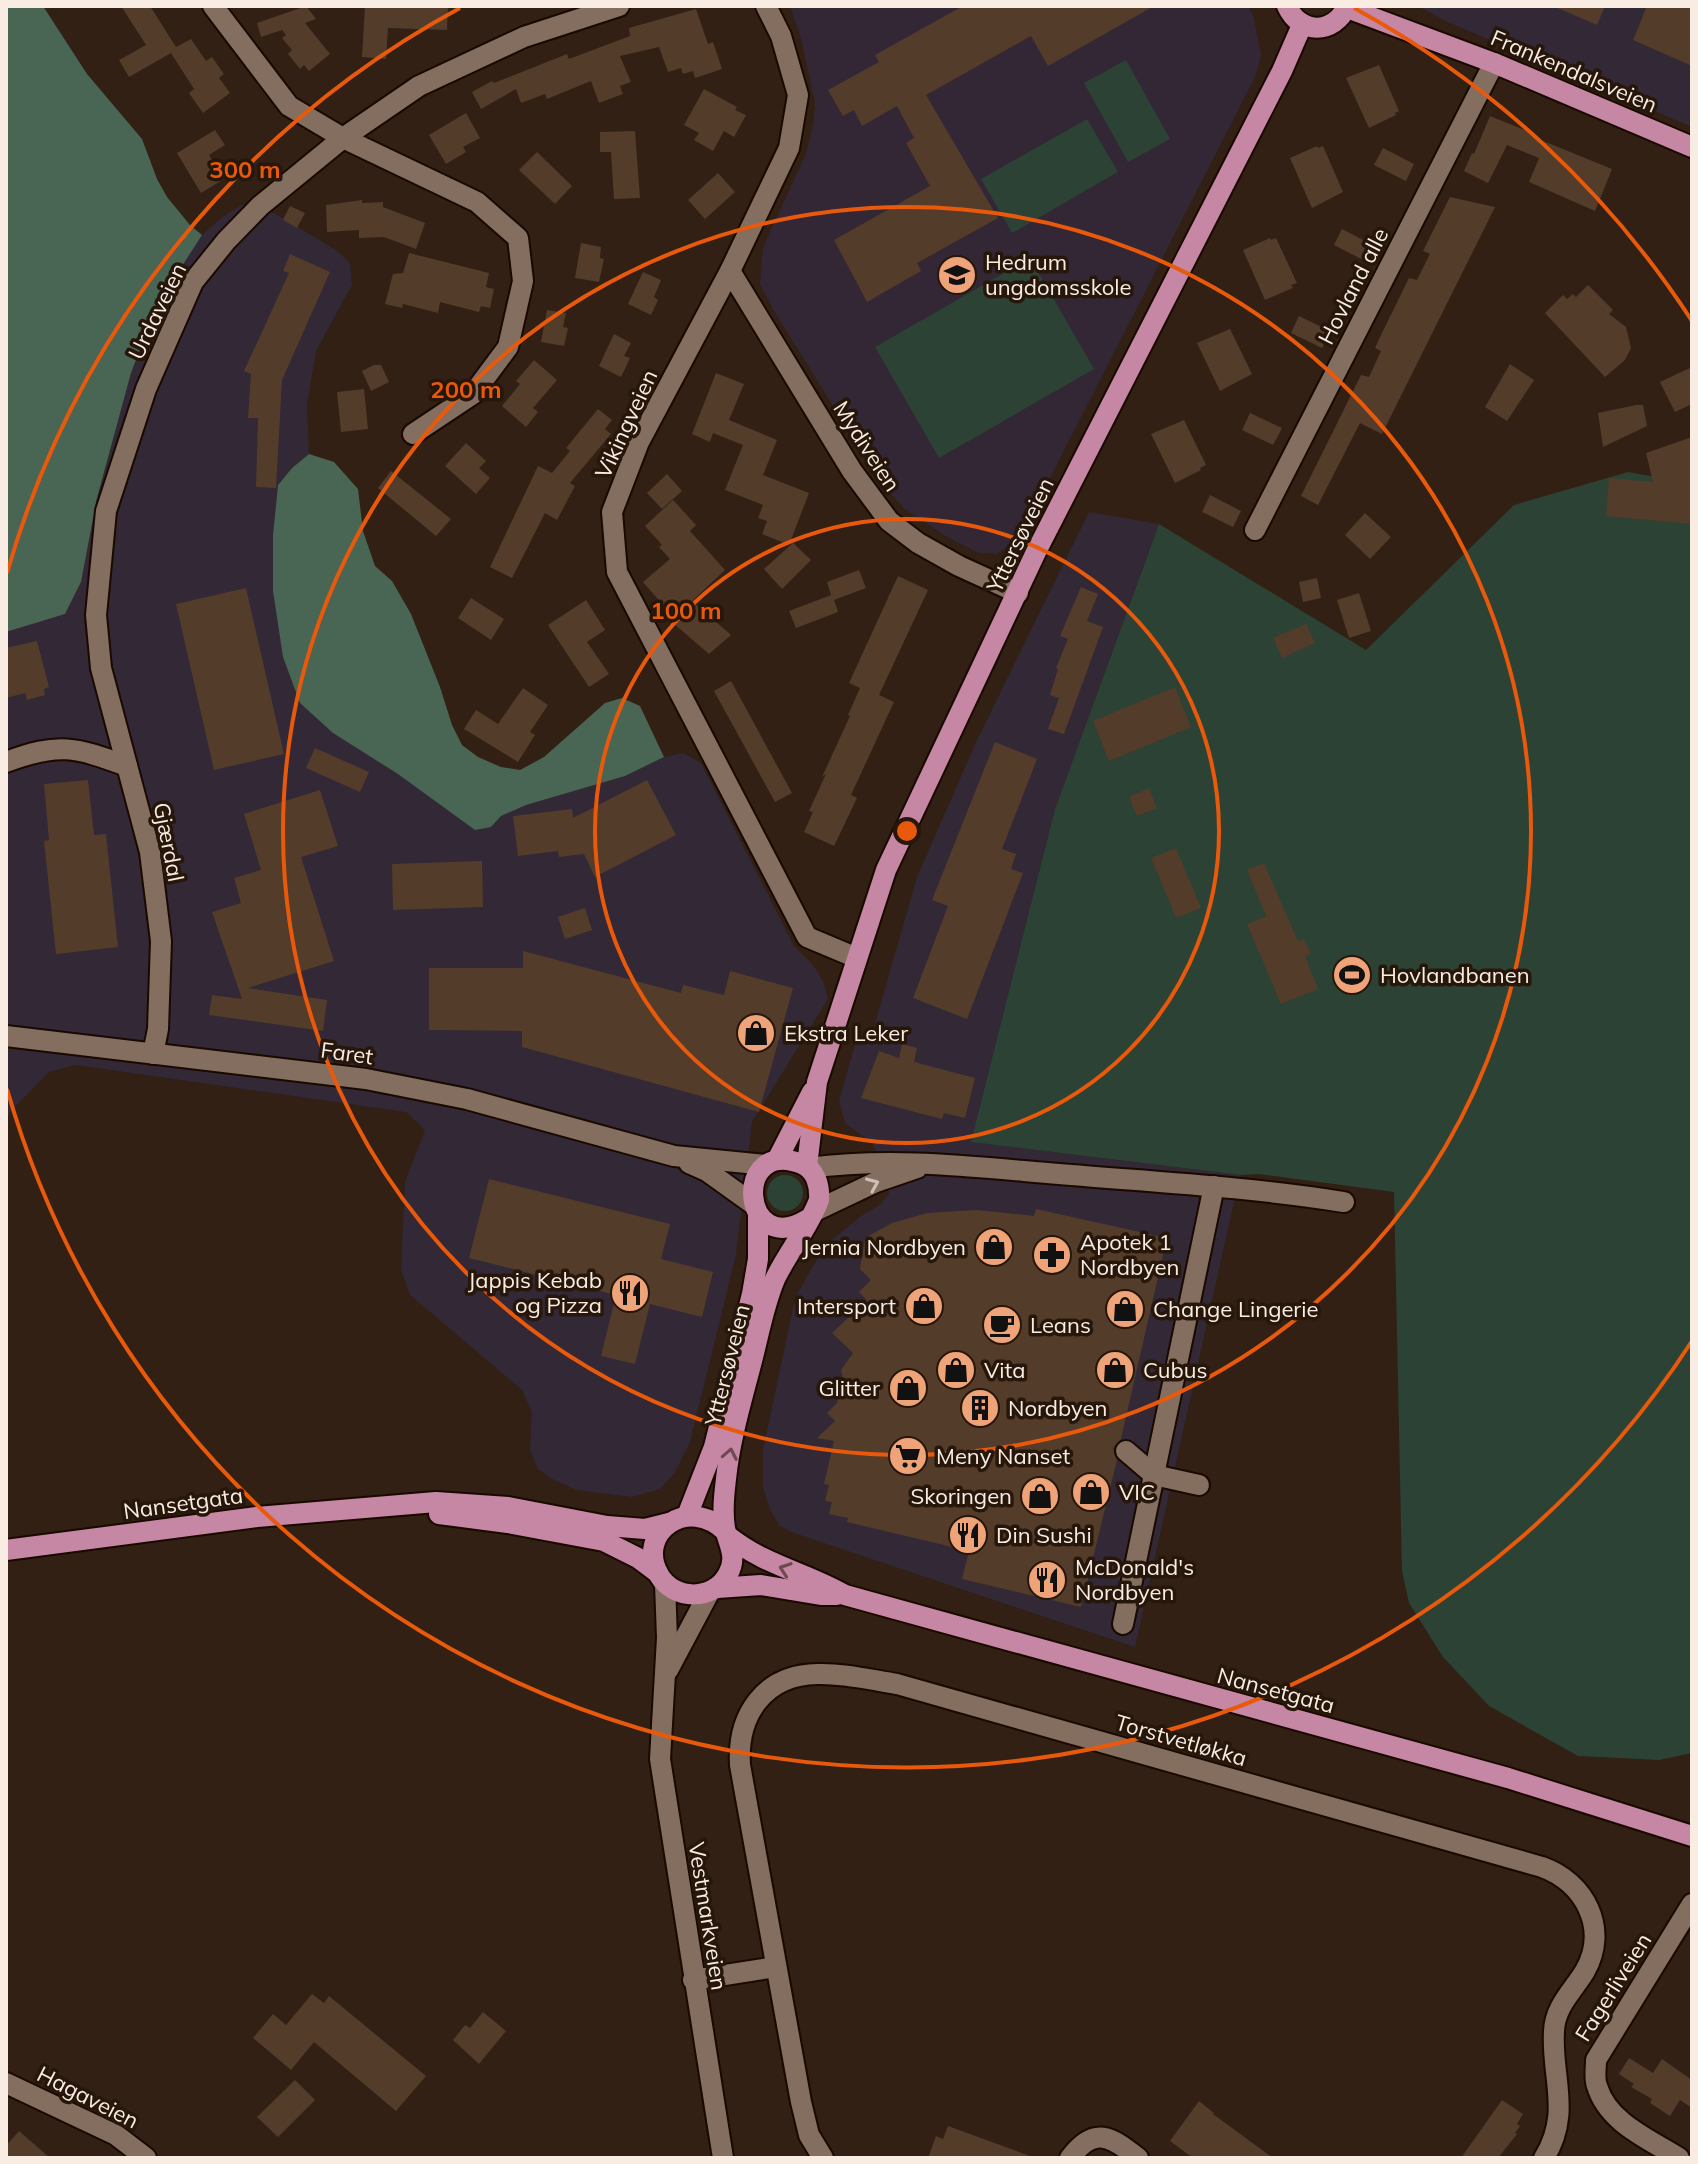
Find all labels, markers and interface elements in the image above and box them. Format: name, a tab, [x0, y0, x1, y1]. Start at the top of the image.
street label: Frankendalsveien	[1487, 23, 1661, 119]
text: 300 m	[209, 154, 281, 184]
street label: Hovland alle	[1312, 223, 1394, 349]
place label: Hedrum ungdomsskole	[985, 248, 1132, 301]
school or university icon: Hedrum ungdomsskole	[936, 254, 978, 296]
street label: Urdaveien	[122, 258, 192, 364]
street label: Vikingveien	[589, 365, 663, 483]
text: 200 m	[430, 374, 502, 404]
street label: Mydiveien	[827, 395, 907, 497]
street label: Yttersøveien	[980, 473, 1060, 598]
text: 100 m	[650, 595, 722, 625]
street label: Gjærdal	[148, 800, 190, 884]
centre of rings	[893, 817, 921, 845]
sports icon: Hovlandbanen	[1331, 954, 1373, 996]
place label: Hovlandbanen	[1380, 961, 1530, 989]
shop icon: Ekstra Leker	[735, 1012, 777, 1054]
place label: Ekstra Leker	[784, 1019, 908, 1047]
street label: Faret	[319, 1035, 375, 1071]
one-way arrow	[865, 1178, 879, 1194]
shop icon: Jernia Nordbyen	[973, 1226, 1015, 1268]
place label: Apotek 1 Nordbyen	[1080, 1228, 1179, 1281]
place label: Jernia Nordbyen	[802, 1233, 966, 1261]
pharmacy icon: Apotek 1 Nordbyen	[1031, 1234, 1073, 1276]
place label: Jappis Kebab og Pizza	[468, 1266, 602, 1319]
restaurant icon: Jappis Kebab og Pizza	[609, 1272, 651, 1314]
shop icon: Intersport	[903, 1285, 945, 1327]
shop icon: Change Lingerie	[1104, 1288, 1146, 1330]
place label: Intersport	[797, 1292, 896, 1320]
place label: Change Lingerie	[1153, 1295, 1319, 1323]
street label: Yttersøveien	[698, 1301, 756, 1430]
cafe icon: Leans	[981, 1304, 1023, 1346]
place label: Leans	[1030, 1311, 1091, 1339]
shop icon: Vita	[935, 1349, 977, 1391]
shop icon: Cubus	[1094, 1349, 1136, 1391]
place label: Vita	[984, 1356, 1026, 1384]
place label: Cubus	[1143, 1356, 1207, 1384]
shop icon: Glitter	[887, 1367, 929, 1409]
place label: Glitter	[818, 1374, 880, 1402]
building icon: Nordbyen	[959, 1387, 1001, 1429]
place label: Nordbyen	[1008, 1394, 1107, 1422]
supermarket icon: Meny Nanset	[887, 1435, 929, 1477]
place label: Meny Nanset	[936, 1442, 1070, 1470]
one-way arrow	[721, 1447, 738, 1461]
shop icon: VIC	[1070, 1471, 1112, 1513]
shop icon: Skoringen	[1019, 1475, 1061, 1517]
place label: VIC	[1119, 1478, 1155, 1506]
street label: Nansetgata	[121, 1481, 245, 1525]
place label: Skoringen	[910, 1482, 1012, 1510]
restaurant icon: Din Sushi	[947, 1514, 989, 1556]
place label: Din Sushi	[996, 1521, 1092, 1549]
place label: McDonald's Nordbyen	[1075, 1553, 1194, 1606]
restaurant icon: McDonald's Nordbyen	[1026, 1559, 1068, 1601]
one-way arrow	[779, 1562, 793, 1578]
street label: Nansetgata	[1214, 1661, 1338, 1719]
street label: Torstvetløkka	[1112, 1708, 1250, 1772]
street label: Vestmarkveien	[682, 1840, 734, 1992]
street label: Fagerliveien	[1569, 1928, 1657, 2046]
street label: Hagaveien	[33, 2060, 143, 2134]

